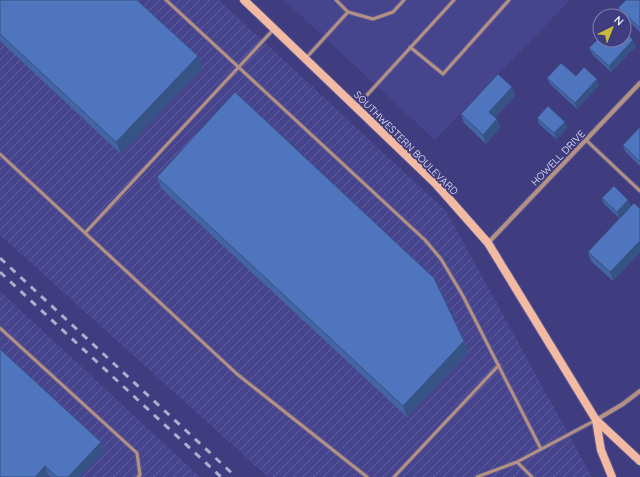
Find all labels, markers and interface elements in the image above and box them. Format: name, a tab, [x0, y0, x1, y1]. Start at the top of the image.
north arrow	[592, 8, 632, 48]
text: N	[611, 13, 627, 29]
street label: SOUTHWESTERN BOULEVARD	[351, 88, 461, 198]
street label: HOWELL DRIVE	[528, 127, 588, 189]

